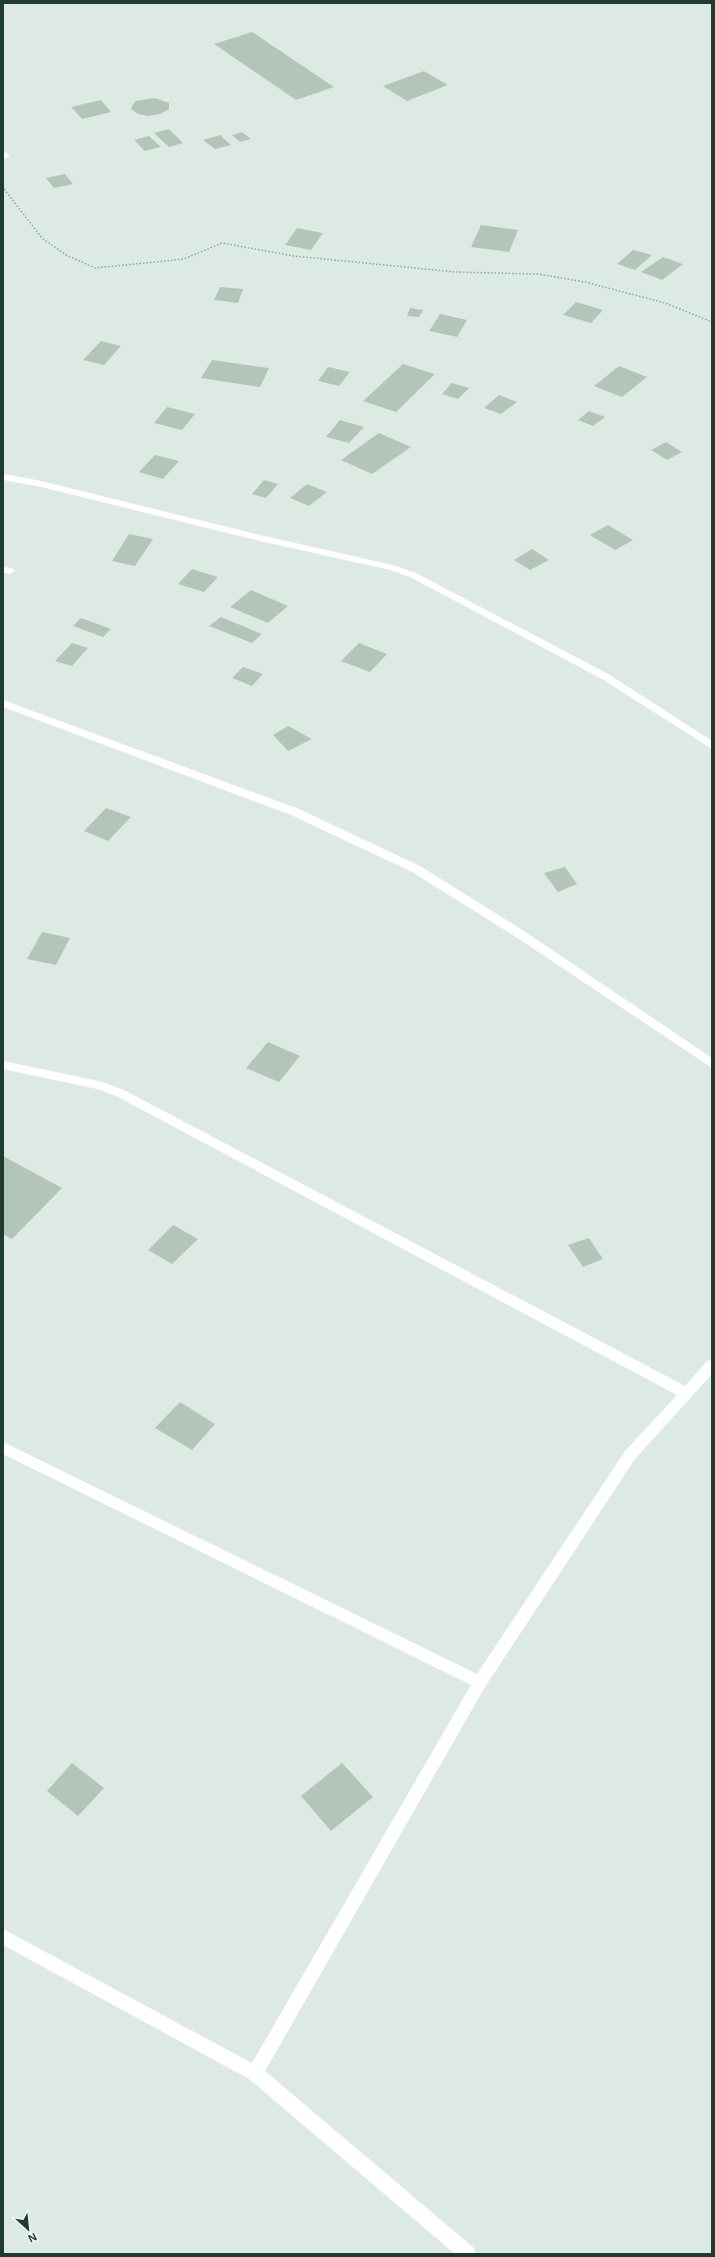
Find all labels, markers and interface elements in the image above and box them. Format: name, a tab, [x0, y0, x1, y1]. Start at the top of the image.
north arrow	[8, 2209, 48, 2249]
text: N	[26, 2231, 39, 2245]

